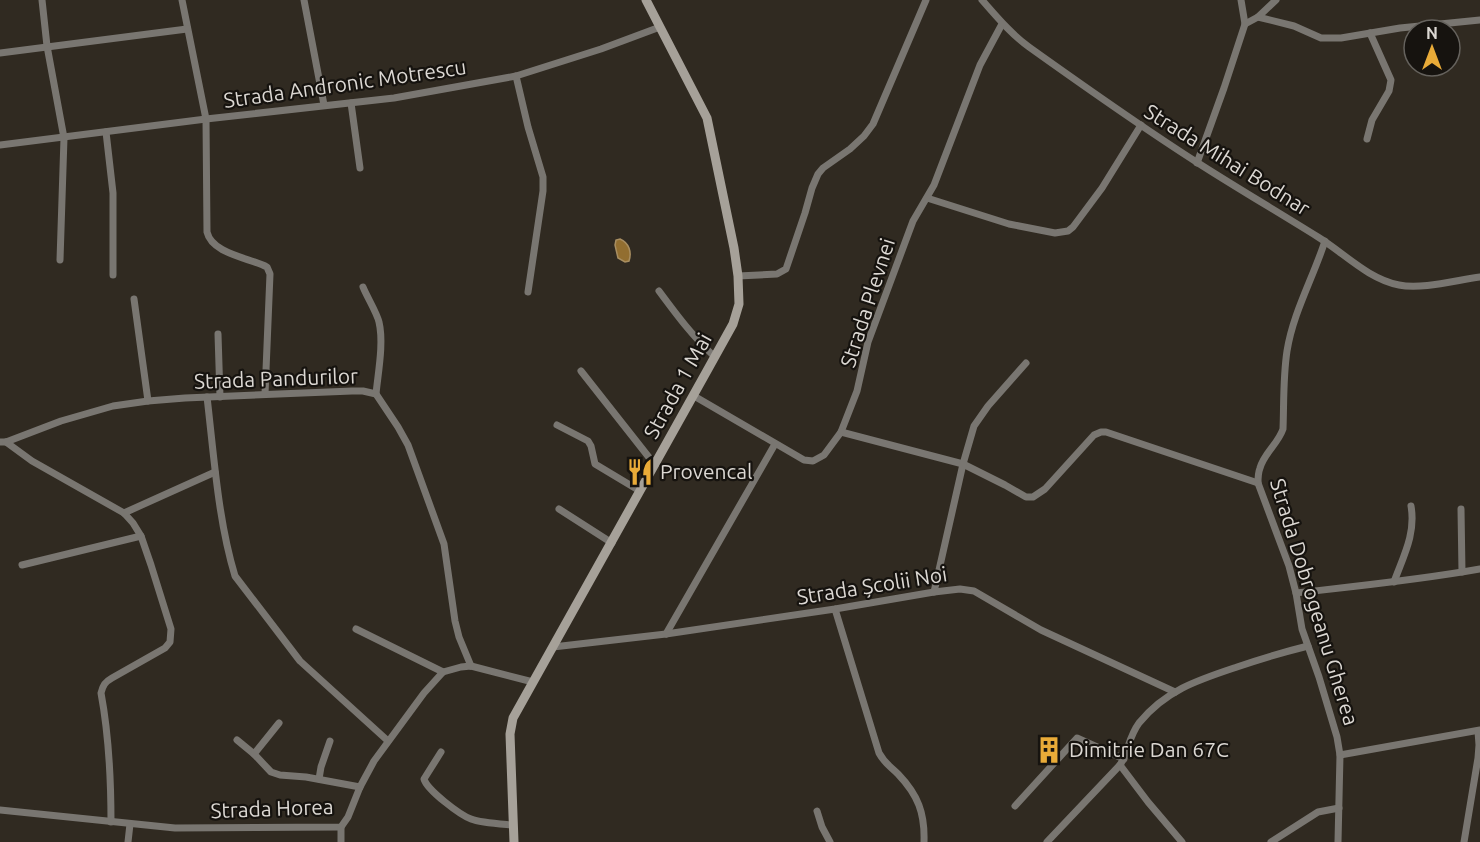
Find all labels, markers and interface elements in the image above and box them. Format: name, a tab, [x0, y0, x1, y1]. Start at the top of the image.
north arrow	[1402, 18, 1462, 78]
text: N	[1426, 24, 1438, 42]
street label: Strada Andronic Motrescu	[222, 54, 468, 112]
street label: Strada Mihai Bodnar	[1140, 98, 1315, 220]
street label: Strada Plevnei	[835, 235, 899, 370]
street label: Strada 1 Mai	[638, 329, 716, 442]
street label: Strada Pandurilor	[194, 363, 358, 393]
restaurant icon: Provencal	[625, 457, 655, 487]
place label: Provencal	[660, 459, 753, 483]
street label: Strada Dobrogeanu Gherea	[1266, 476, 1364, 728]
street label: Strada Școlii Noi	[795, 561, 949, 609]
building icon: Dimitrie Dan 67C	[1034, 735, 1064, 765]
place label: Dimitrie Dan 67C	[1069, 737, 1229, 761]
street label: Strada Horea	[210, 794, 334, 822]

